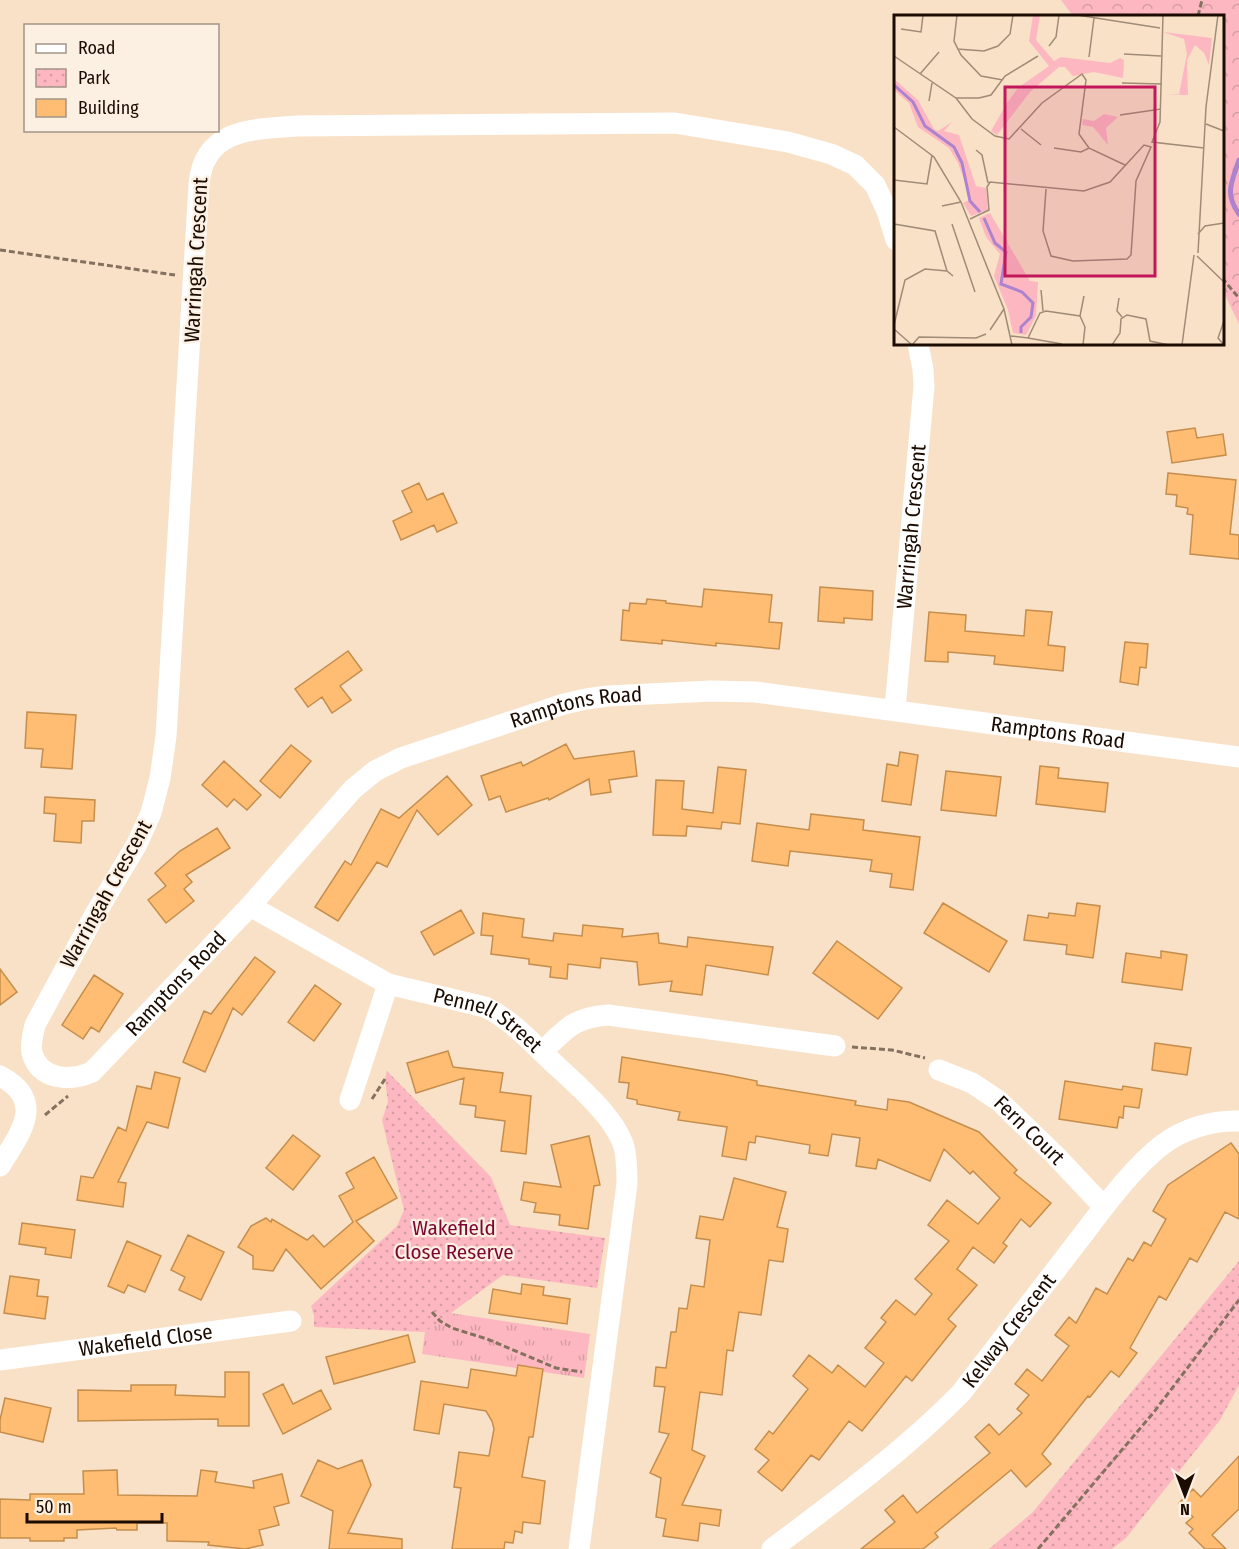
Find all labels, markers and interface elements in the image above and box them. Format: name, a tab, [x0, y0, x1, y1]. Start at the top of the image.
inset map	[894, 15, 1224, 345]
legend	[24, 24, 219, 132]
text: Road	[78, 37, 115, 59]
text: Park	[78, 67, 111, 89]
text: Building	[78, 97, 139, 119]
street label: Warringah Crescent	[179, 177, 213, 343]
street label: Warringah Crescent	[891, 443, 932, 610]
street label: Ramptons Road	[507, 681, 643, 734]
street label: Ramptons Road	[989, 711, 1127, 755]
street label: Warringah Crescent	[55, 815, 158, 973]
street label: Ramptons Road	[120, 926, 232, 1042]
street label: Pennell Street	[431, 982, 548, 1058]
street label: Fern Court	[988, 1090, 1070, 1170]
park label: Wakefield Close Reserve	[394, 1215, 514, 1265]
street label: Kelway Crescent	[957, 1268, 1061, 1393]
street label: Wakefield Close	[77, 1319, 214, 1362]
north arrow	[1155, 1465, 1215, 1525]
scale bar	[27, 1486, 162, 1524]
text: 50 m	[36, 1496, 72, 1518]
text: N	[1180, 1500, 1190, 1519]

